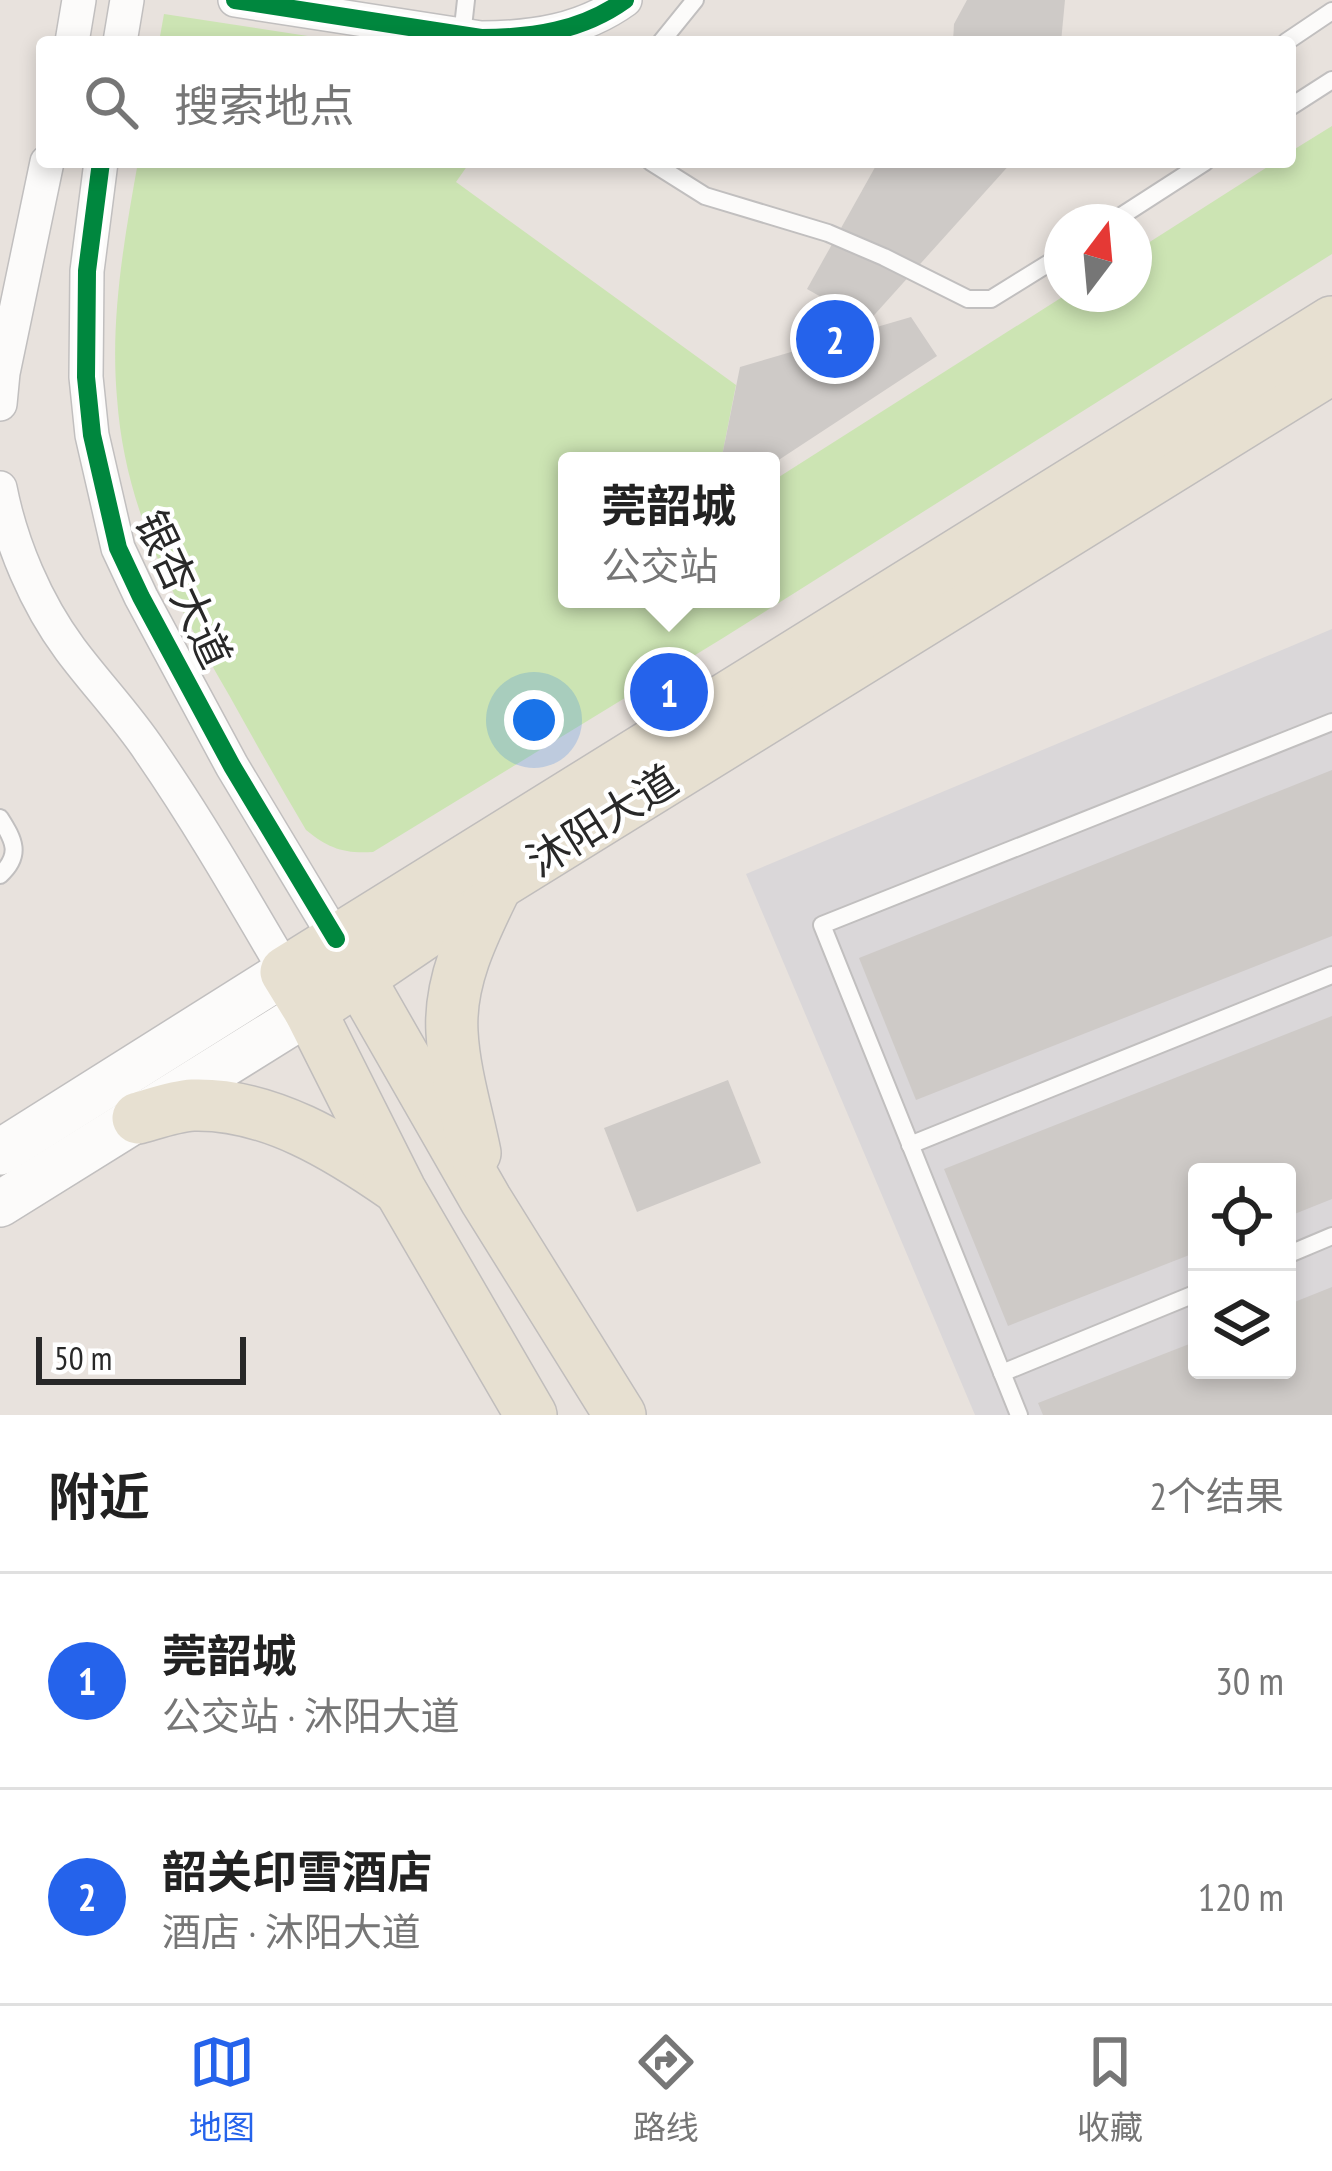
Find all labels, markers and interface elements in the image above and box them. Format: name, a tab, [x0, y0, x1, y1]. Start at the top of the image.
search box	[36, 36, 1296, 168]
icon: search	[78, 69, 144, 135]
text: 搜索地点	[174, 76, 354, 134]
north arrow	[1044, 204, 1152, 312]
pin: 2	[796, 294, 874, 384]
popup	[558, 452, 780, 608]
text: 莞韶城	[601, 476, 737, 534]
street label: 银杏大道	[124, 501, 244, 677]
text: 公交站	[601, 540, 719, 591]
pin: 1	[630, 647, 708, 737]
your location	[504, 690, 564, 750]
street label: 沐阳大道	[516, 752, 688, 888]
map controls	[1188, 1163, 1296, 1379]
button: locate	[1188, 1163, 1296, 1271]
button: layers	[1188, 1271, 1296, 1379]
scale bar	[36, 1331, 246, 1384]
text: 50 m	[54, 1336, 112, 1379]
text: 附近	[48, 1463, 150, 1529]
text: 2个结果	[1149, 1470, 1284, 1521]
text: 莞韶城	[162, 1626, 297, 1684]
text: 1	[78, 1655, 96, 1706]
text: 30 m	[1215, 1655, 1284, 1706]
text: 公交站 · 沐阳大道	[162, 1690, 460, 1741]
text: 韶关印雪酒店	[162, 1842, 432, 1900]
text: 2	[78, 1871, 96, 1922]
text: 120 m	[1198, 1871, 1284, 1922]
text: 酒店 · 沐阳大道	[162, 1906, 421, 1957]
tab: 地图	[189, 2029, 255, 2149]
tab: 路线	[633, 2029, 699, 2149]
tab: 收藏	[1077, 2029, 1143, 2149]

